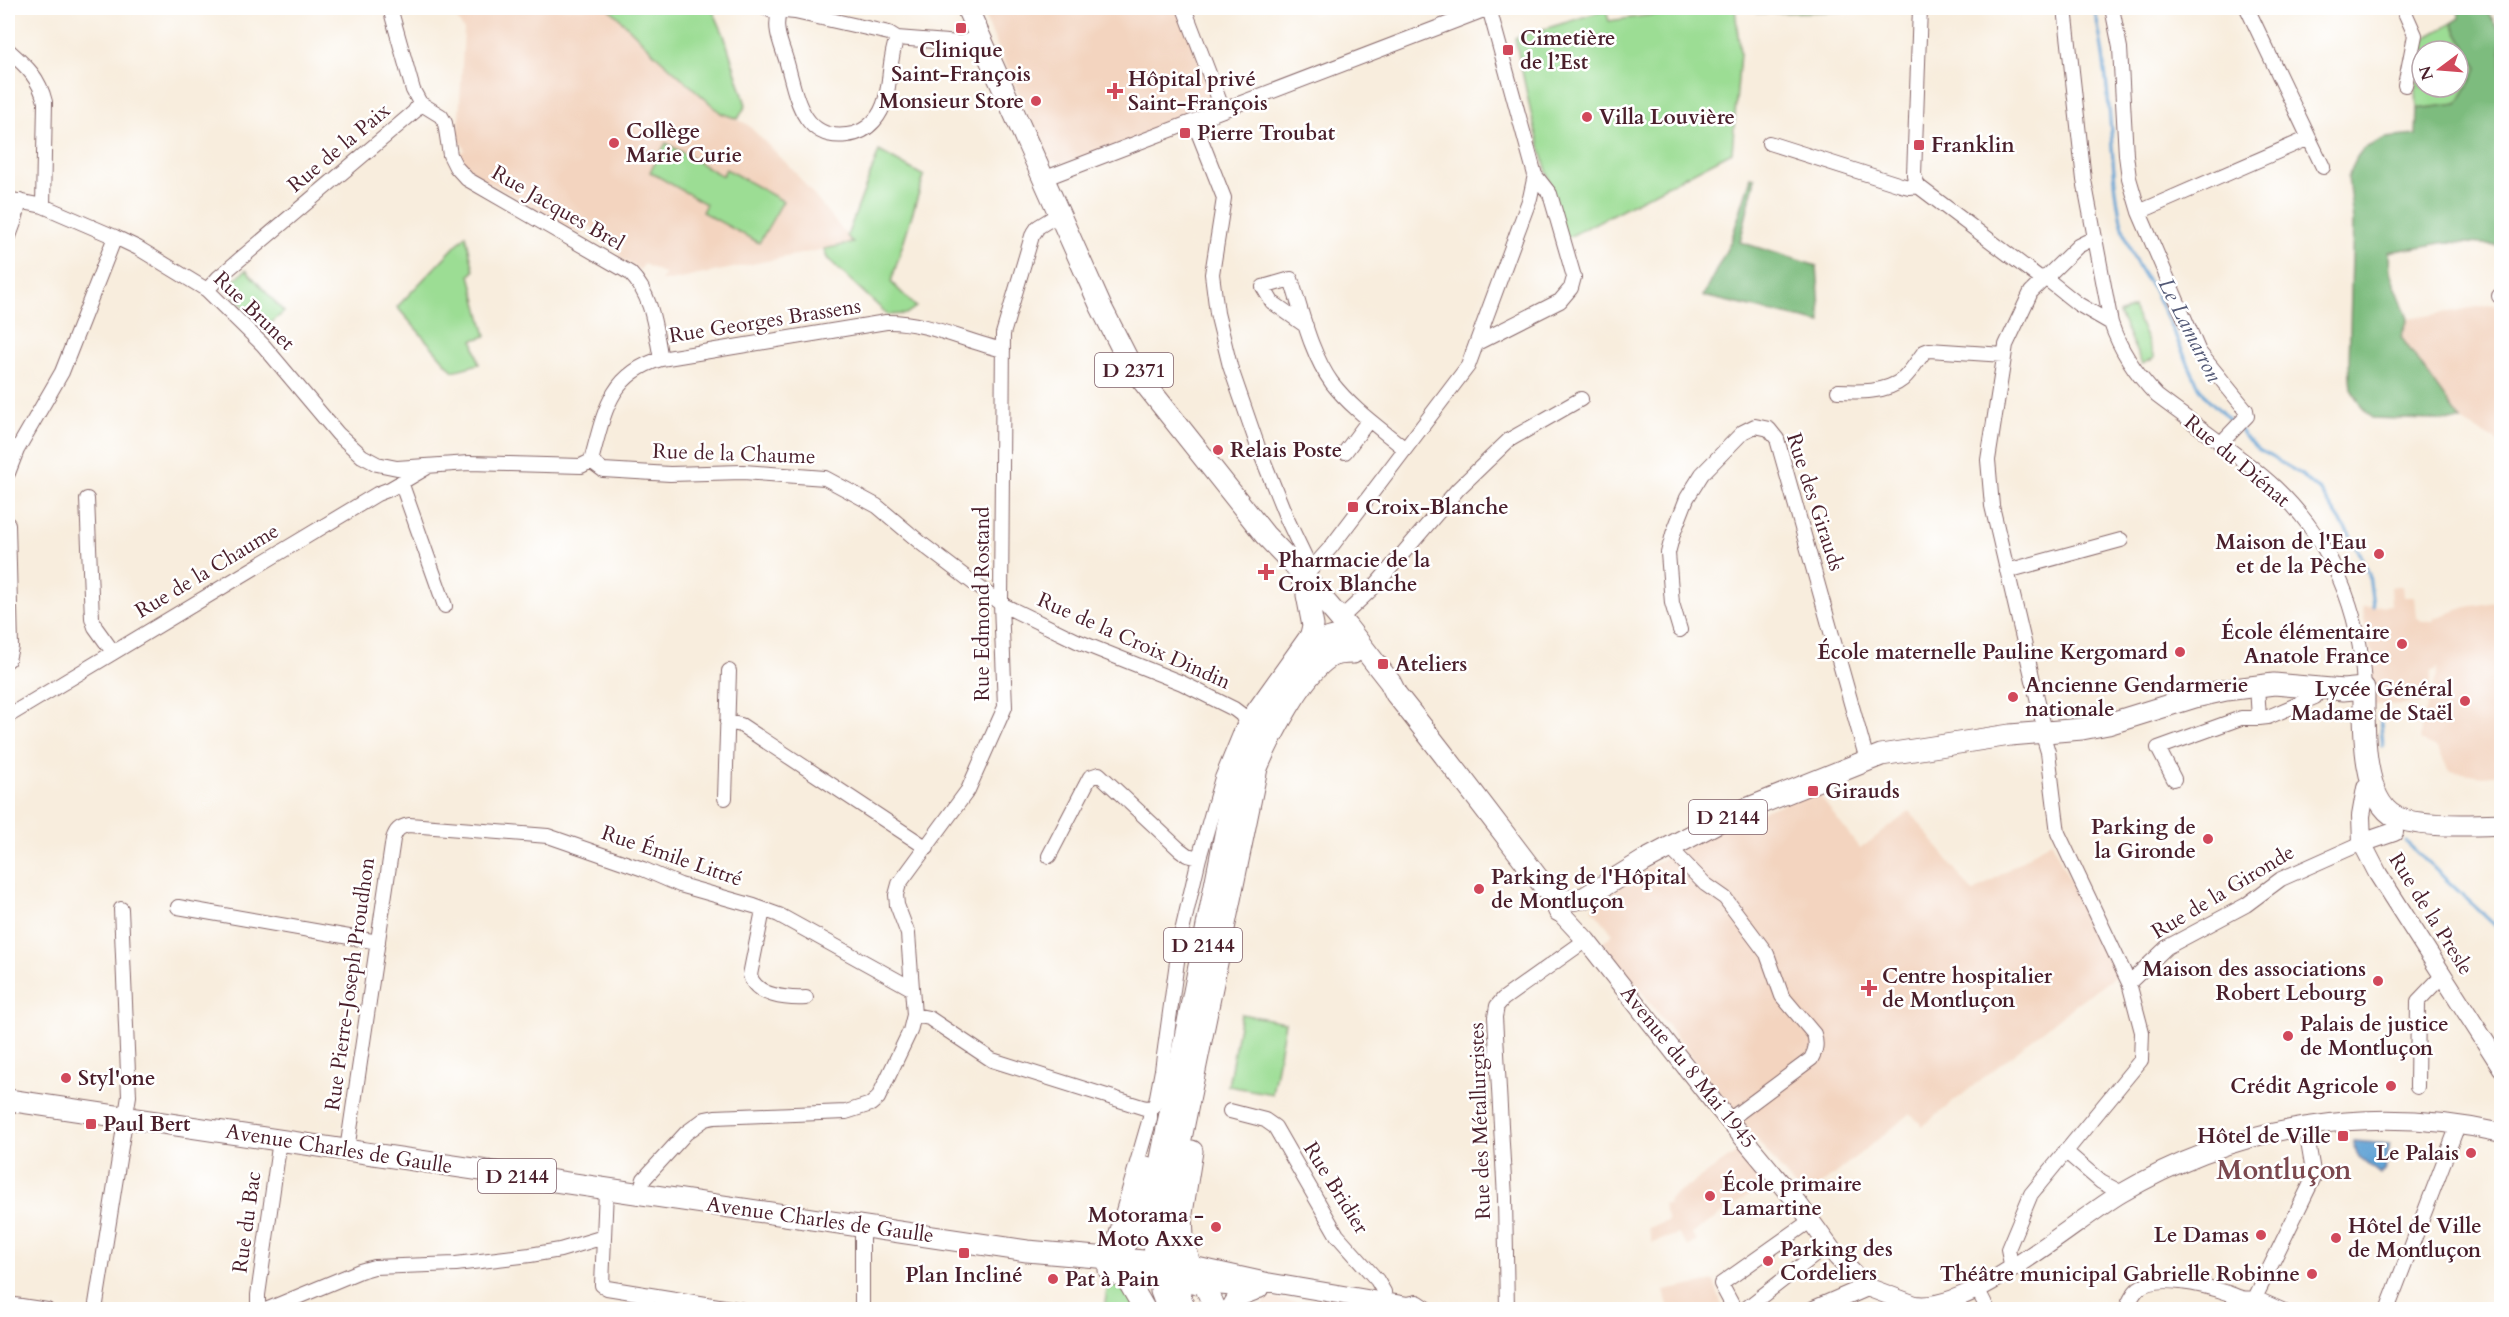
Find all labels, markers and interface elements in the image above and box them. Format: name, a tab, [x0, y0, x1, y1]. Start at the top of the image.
marker: Clinique Saint-François	[954, 21, 968, 35]
place label: Cimetière de l’Est	[1520, 24, 1616, 77]
place label: Clinique Saint-François	[891, 36, 1031, 89]
north arrow	[2410, 39, 2470, 99]
marker: Cimetière de l’Est	[1501, 43, 1515, 57]
text: N	[2414, 63, 2439, 83]
place label: Hôpital privé Saint-François	[1128, 65, 1268, 118]
marker: Hôpital privé Saint-François	[1106, 82, 1124, 100]
place label: Monsieur Store	[879, 87, 1024, 116]
marker: Monsieur Store	[1029, 94, 1043, 108]
street label: Rue de la Paix	[282, 96, 397, 199]
place label: Villa Louvière	[1599, 103, 1735, 132]
marker: Villa Louvière	[1580, 110, 1594, 124]
place label: Collège Marie Curie	[626, 117, 742, 170]
place label: Pierre Troubat	[1197, 119, 1336, 148]
marker: Pierre Troubat	[1178, 126, 1192, 140]
place label: Franklin	[1931, 131, 2015, 160]
marker: Collège Marie Curie	[607, 136, 621, 150]
marker: Franklin	[1912, 138, 1926, 152]
street label: Rue Jacques Brel	[486, 158, 630, 258]
street label: Rue Brunet	[207, 265, 301, 357]
water label: Le Lamarron	[2151, 273, 2229, 387]
street label: Rue Georges Brassens	[667, 292, 863, 350]
road number: D 2371	[1095, 353, 1173, 387]
street label: Rue du Diénat	[2178, 408, 2296, 514]
street label: Rue des Girauds	[1779, 429, 1851, 575]
place label: Relais Poste	[1230, 436, 1342, 465]
street label: Rue de la Chaume	[652, 437, 816, 471]
marker: Relais Poste	[1211, 443, 1225, 457]
place label: Croix-Blanche	[1365, 493, 1509, 522]
marker: Croix-Blanche	[1346, 500, 1360, 514]
street label: Rue Edmond Rostand	[968, 507, 997, 702]
street label: Rue de la Chaume	[130, 517, 284, 625]
place label: Maison de l'Eau et de la Pêche	[2216, 528, 2367, 581]
place label: Pharmacie de la Croix Blanche	[1278, 546, 1431, 599]
marker: Maison de l'Eau et de la Pêche	[2372, 547, 2386, 561]
marker: Pharmacie de la Croix Blanche	[1259, 565, 1273, 579]
street label: Rue de la Croix Dindin	[1033, 585, 1235, 697]
place label: École élémentaire Anatole France	[2221, 618, 2390, 671]
marker: École élémentaire Anatole France	[2395, 637, 2409, 651]
place label: École maternelle Pauline Kergomard	[1817, 638, 2168, 667]
marker: École maternelle Pauline Kergomard	[2173, 645, 2187, 659]
place label: Ateliers	[1395, 650, 1467, 679]
marker: Ateliers	[1376, 657, 1390, 671]
place label: Ancienne Gendarmerie nationale	[2025, 671, 2249, 724]
place label: Lycée Général Madame de Staël	[2291, 675, 2453, 728]
marker: Ancienne Gendarmerie nationale	[2006, 690, 2020, 704]
marker: Lycée Général Madame de Staël	[2458, 694, 2472, 708]
place label: Girauds	[1825, 777, 1900, 806]
marker: Girauds	[1806, 784, 1820, 798]
road number: D 2144	[1689, 800, 1767, 834]
place label: Parking de la Gironde	[2091, 813, 2196, 866]
street label: Rue Émile Littré	[598, 818, 746, 894]
marker: Parking de la Gironde	[2201, 832, 2215, 846]
street label: Rue de la Gironde	[2146, 838, 2300, 946]
street label: Rue de la Presle	[2382, 847, 2480, 981]
street label: Rue Pierre-Joseph Proudhon	[318, 855, 382, 1113]
place label: Parking de l'Hôpital de Montluçon	[1491, 863, 1687, 916]
marker: Parking de l'Hôpital de Montluçon	[1472, 882, 1486, 896]
road number: D 2144	[1164, 928, 1242, 962]
place label: Maison des associations Robert Lebourg	[2142, 955, 2366, 1008]
place label: Centre hospitalier de Montluçon	[1882, 962, 2053, 1015]
marker: Maison des associations Robert Lebourg	[2371, 974, 2385, 988]
street label: Avenue du 8 Mai 1945	[1613, 979, 1763, 1155]
marker: Centre hospitalier de Montluçon	[1860, 979, 1878, 997]
place label: Palais de justice de Montluçon	[2300, 1010, 2449, 1063]
street label: Rue des Métallurgistes	[1462, 1022, 1498, 1220]
marker: Palais de justice de Montluçon	[2281, 1029, 2295, 1043]
place label: Styl'one	[78, 1064, 155, 1093]
marker: Styl'one	[59, 1071, 73, 1085]
place label: Crédit Agricole	[2230, 1072, 2379, 1101]
marker: Crédit Agricole	[2384, 1079, 2398, 1093]
place label: Paul Bert	[103, 1110, 191, 1139]
marker: Paul Bert	[84, 1117, 98, 1131]
street label: Avenue Charles de Gaulle	[223, 1117, 455, 1181]
place label: Hôtel de Ville	[2197, 1122, 2331, 1151]
marker: Hôtel de Ville	[2336, 1129, 2350, 1143]
street label: Rue Bridier	[1296, 1136, 1376, 1240]
place label: Le Palais	[2376, 1139, 2459, 1168]
marker: Le Palais	[2464, 1146, 2478, 1160]
district label: Montluçon	[2216, 1152, 2352, 1189]
road number: D 2144	[478, 1159, 556, 1193]
street label: Rue du Bac	[226, 1169, 268, 1275]
place label: École primaire Lamartine	[1722, 1170, 1862, 1223]
marker: École primaire Lamartine	[1703, 1189, 1717, 1203]
street label: Avenue Charles de Gaulle	[704, 1190, 936, 1250]
place label: Motorama - Moto Axxe	[1088, 1201, 1204, 1254]
place label: Hôtel de Ville de Montluçon	[2348, 1212, 2482, 1265]
marker: Motorama - Moto Axxe	[1209, 1220, 1223, 1234]
place label: Le Damas	[2154, 1221, 2249, 1250]
marker: Le Damas	[2254, 1228, 2268, 1242]
marker: Hôtel de Ville de Montluçon	[2329, 1231, 2343, 1245]
place label: Parking des Cordeliers	[1780, 1235, 1893, 1288]
marker: Plan Incliné	[957, 1246, 971, 1260]
marker: Parking des Cordeliers	[1761, 1254, 1775, 1268]
place label: Théâtre municipal Gabrielle Robinne	[1940, 1260, 2300, 1289]
place label: Plan Incliné	[905, 1261, 1023, 1290]
place label: Pat à Pain	[1065, 1265, 1160, 1294]
marker: Théâtre municipal Gabrielle Robinne	[2305, 1267, 2319, 1281]
marker: Pat à Pain	[1046, 1272, 1060, 1286]

